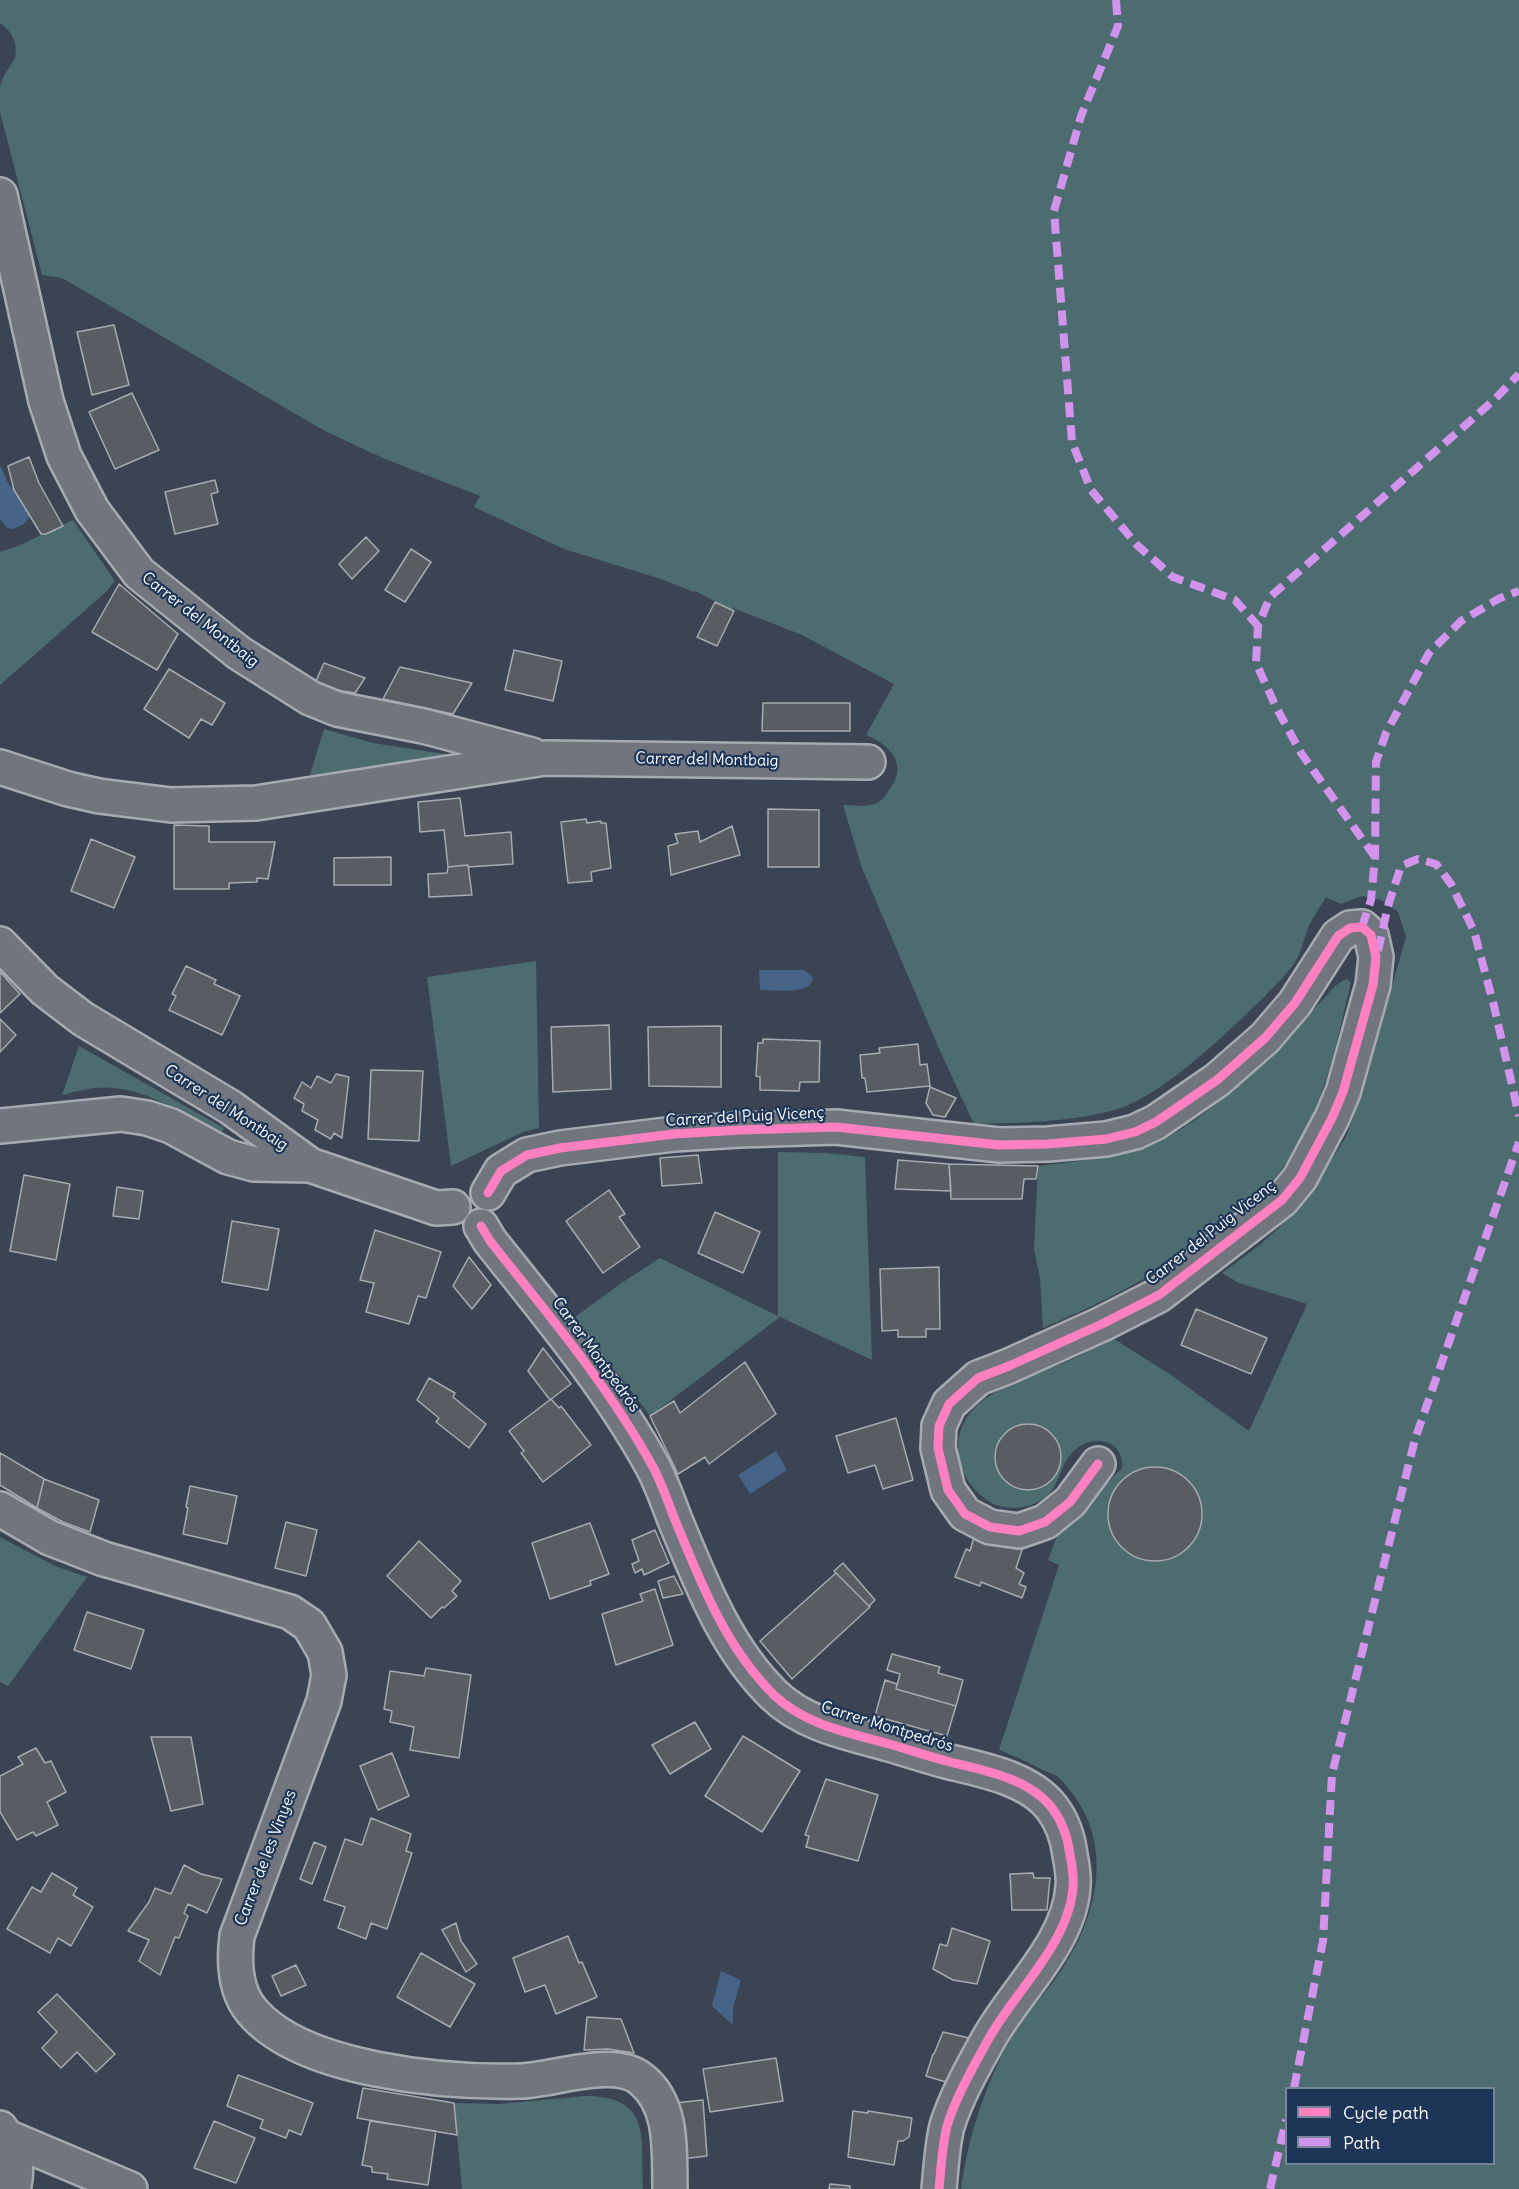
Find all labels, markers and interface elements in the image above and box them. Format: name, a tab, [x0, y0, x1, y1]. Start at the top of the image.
street label: Carrer del Montbaig	[138, 568, 262, 672]
street label: Carrer del Montbaig	[635, 749, 779, 771]
street label: Carrer del Montbaig	[161, 1061, 291, 1155]
street label: Carrer del Puig Vicenç	[665, 1103, 825, 1131]
street label: Carrer del Puig Vicenç	[1142, 1176, 1280, 1290]
street label: Carrer Montpedrós	[548, 1294, 644, 1416]
street label: Carrer Montpedrós	[819, 1698, 955, 1756]
street label: Carrer de les Vinyes	[231, 1787, 301, 1929]
legend	[1285, 2087, 1495, 2165]
text: Cycle path	[1343, 2101, 1429, 2124]
text: Path	[1343, 2131, 1380, 2154]

